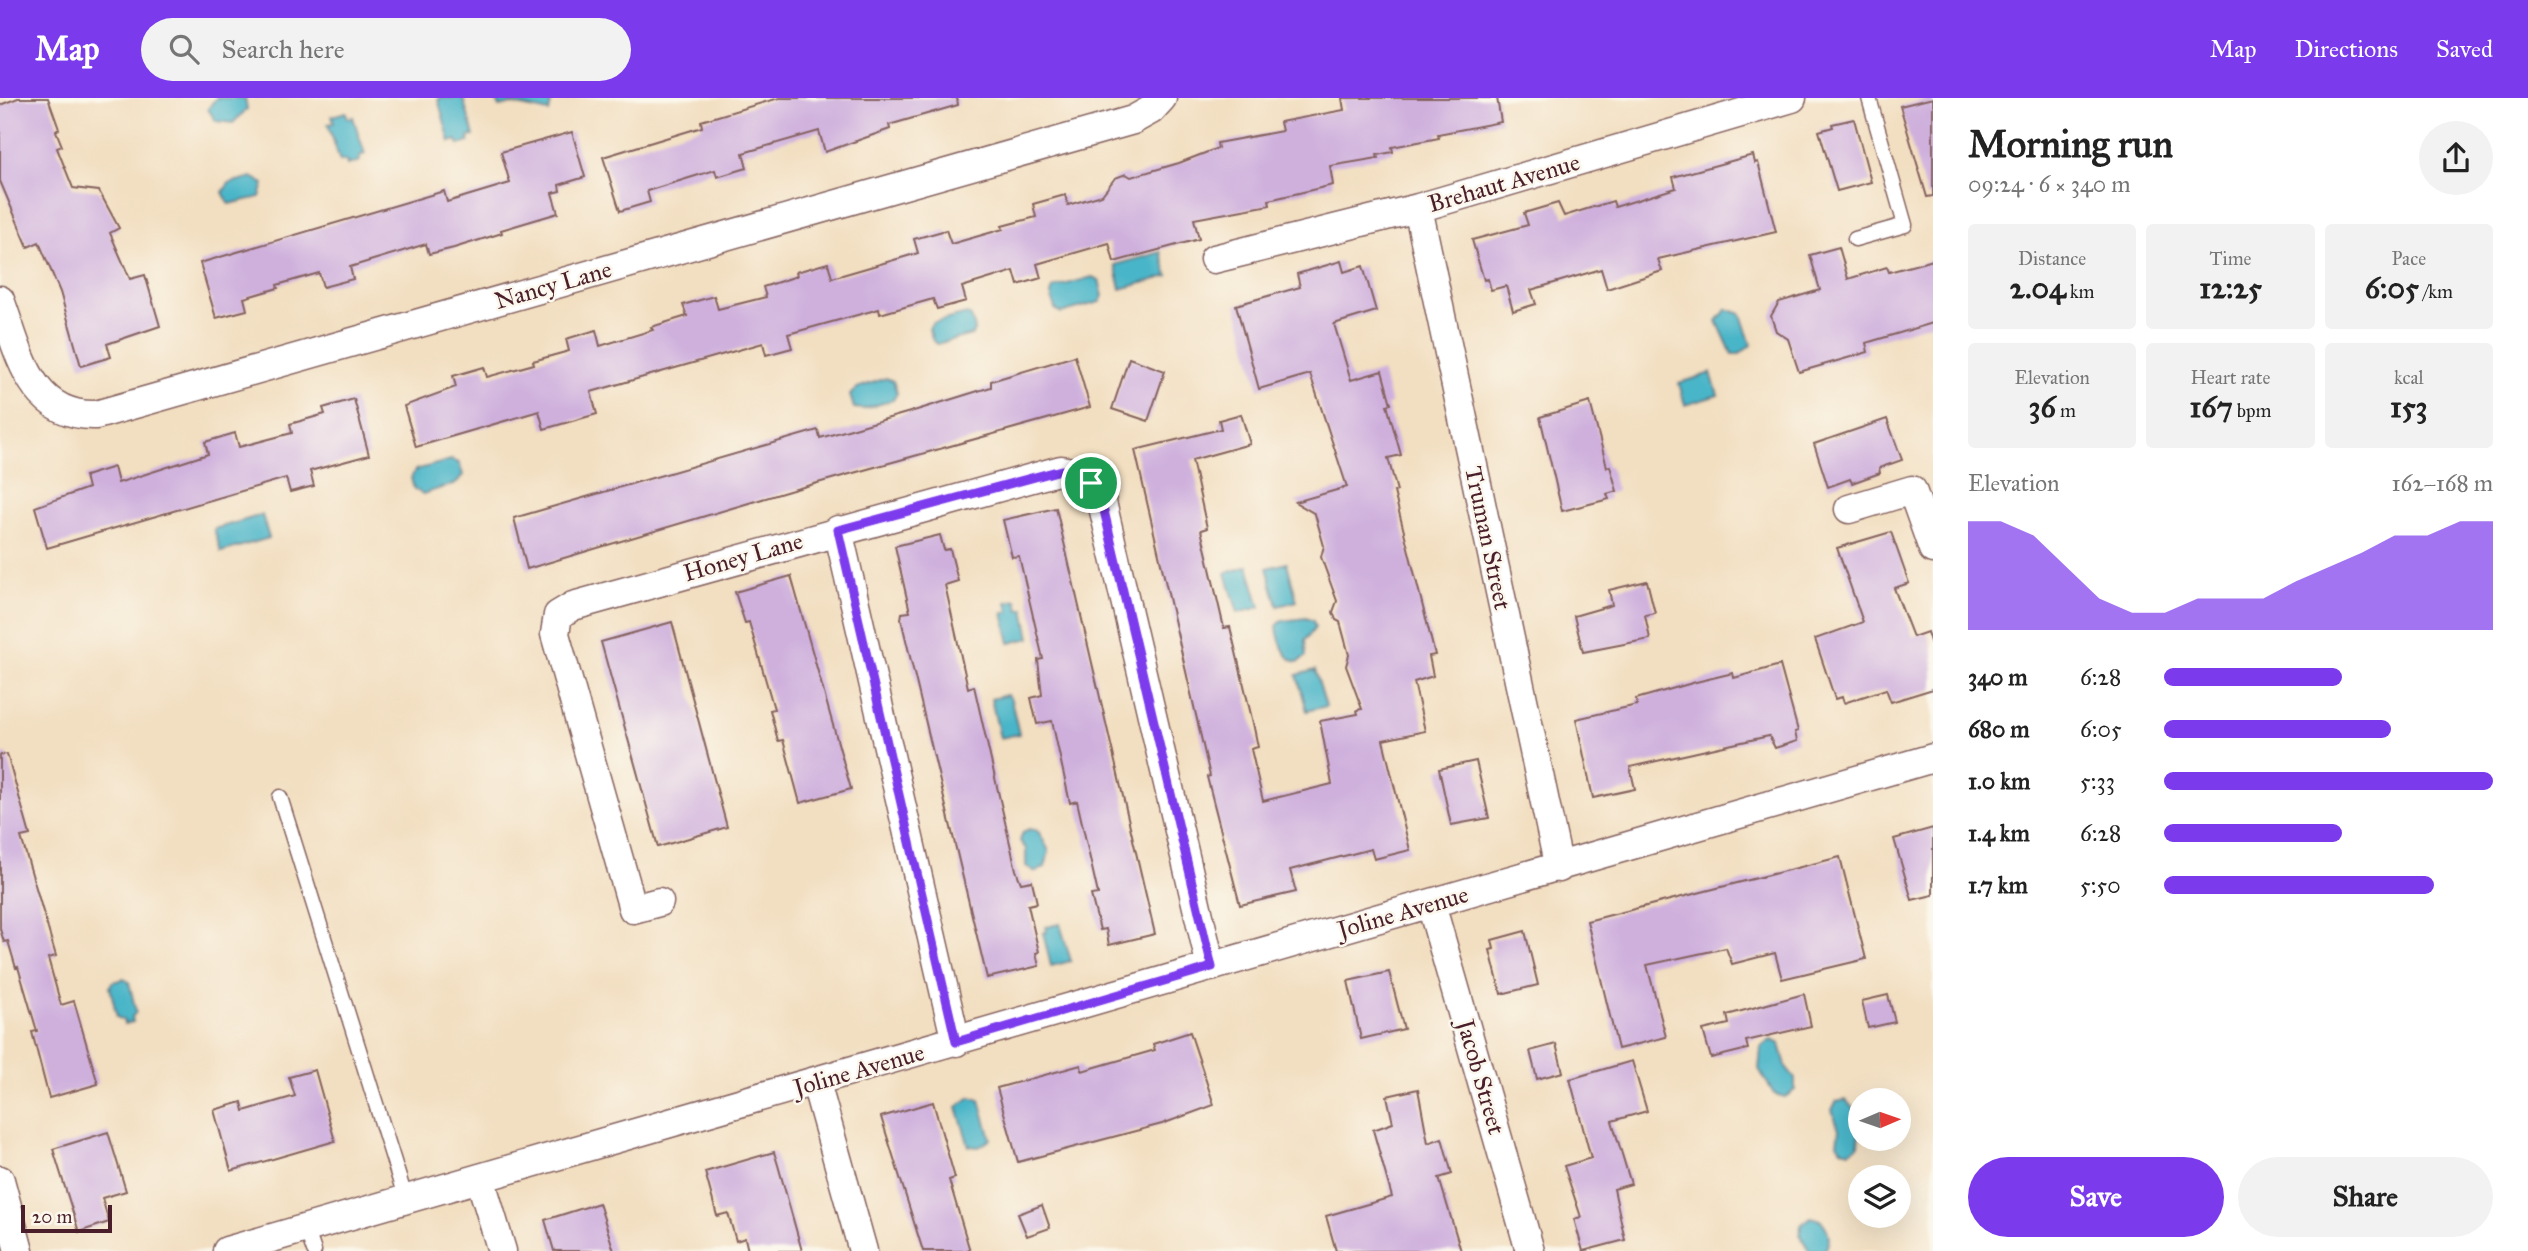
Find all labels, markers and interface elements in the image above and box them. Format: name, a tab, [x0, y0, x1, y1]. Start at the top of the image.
search box	[141, 18, 631, 81]
text: Map	[35, 29, 99, 69]
icon: search	[165, 30, 203, 68]
text: Search here	[221, 33, 345, 65]
text: Map	[2210, 34, 2257, 64]
text: Directions	[2295, 34, 2398, 64]
text: Saved	[2436, 34, 2493, 64]
text: Morning run	[1968, 121, 2173, 167]
button: share	[2419, 121, 2493, 195]
street label: Brehaut Avenue	[1425, 147, 1583, 219]
text: 09:24 · 6 × 340 m	[1968, 170, 2130, 198]
text: Distance	[2018, 247, 2086, 270]
text: Time	[2209, 247, 2252, 270]
text: Pace	[2392, 247, 2426, 270]
street label: Nancy Lane	[491, 254, 615, 316]
text: 2.04	[2010, 270, 2066, 306]
text: 12:25	[2199, 270, 2262, 306]
text: 6:05	[2365, 270, 2419, 306]
text: km	[2066, 280, 2095, 303]
text: /km	[2419, 280, 2453, 303]
text: Elevation	[2014, 366, 2090, 389]
text: Heart rate	[2191, 366, 2270, 389]
text: kcal	[2394, 366, 2424, 389]
text: 36	[2028, 389, 2056, 425]
text: 167	[2190, 389, 2233, 425]
text: 153	[2390, 389, 2428, 425]
text: m	[2056, 399, 2076, 422]
text: bpm	[2233, 399, 2271, 422]
pin	[1061, 453, 1121, 513]
icon: arrive	[1072, 464, 1110, 502]
street label: Truman Street	[1458, 464, 1518, 613]
text: Elevation	[1968, 469, 2059, 497]
text: 162–168 m	[2391, 469, 2493, 497]
street label: Honey Lane	[680, 526, 806, 588]
text: 340 m	[1968, 663, 2028, 691]
text: 6:28	[2080, 663, 2121, 691]
text: 680 m	[1968, 715, 2030, 743]
text: 6:05	[2080, 715, 2122, 743]
text: 1.0 km	[1968, 767, 2030, 795]
text: 5:33	[2080, 767, 2115, 795]
text: 1.4 km	[1968, 819, 2030, 847]
text: 6:28	[2080, 819, 2121, 847]
text: 1.7 km	[1968, 871, 2028, 899]
text: 5:50	[2080, 871, 2121, 899]
street label: Joline Avenue	[1331, 879, 1472, 946]
street label: Jacob Street	[1449, 1013, 1512, 1138]
street label: Joline Avenue	[787, 1037, 928, 1104]
north arrow	[1848, 1088, 1911, 1152]
map controls	[1848, 1088, 1911, 1228]
button: Save	[1968, 1157, 2224, 1237]
button: Share	[2238, 1157, 2493, 1237]
button: layers	[1848, 1165, 1911, 1228]
scale bar	[21, 1202, 112, 1234]
text: 20 m	[32, 1205, 73, 1228]

